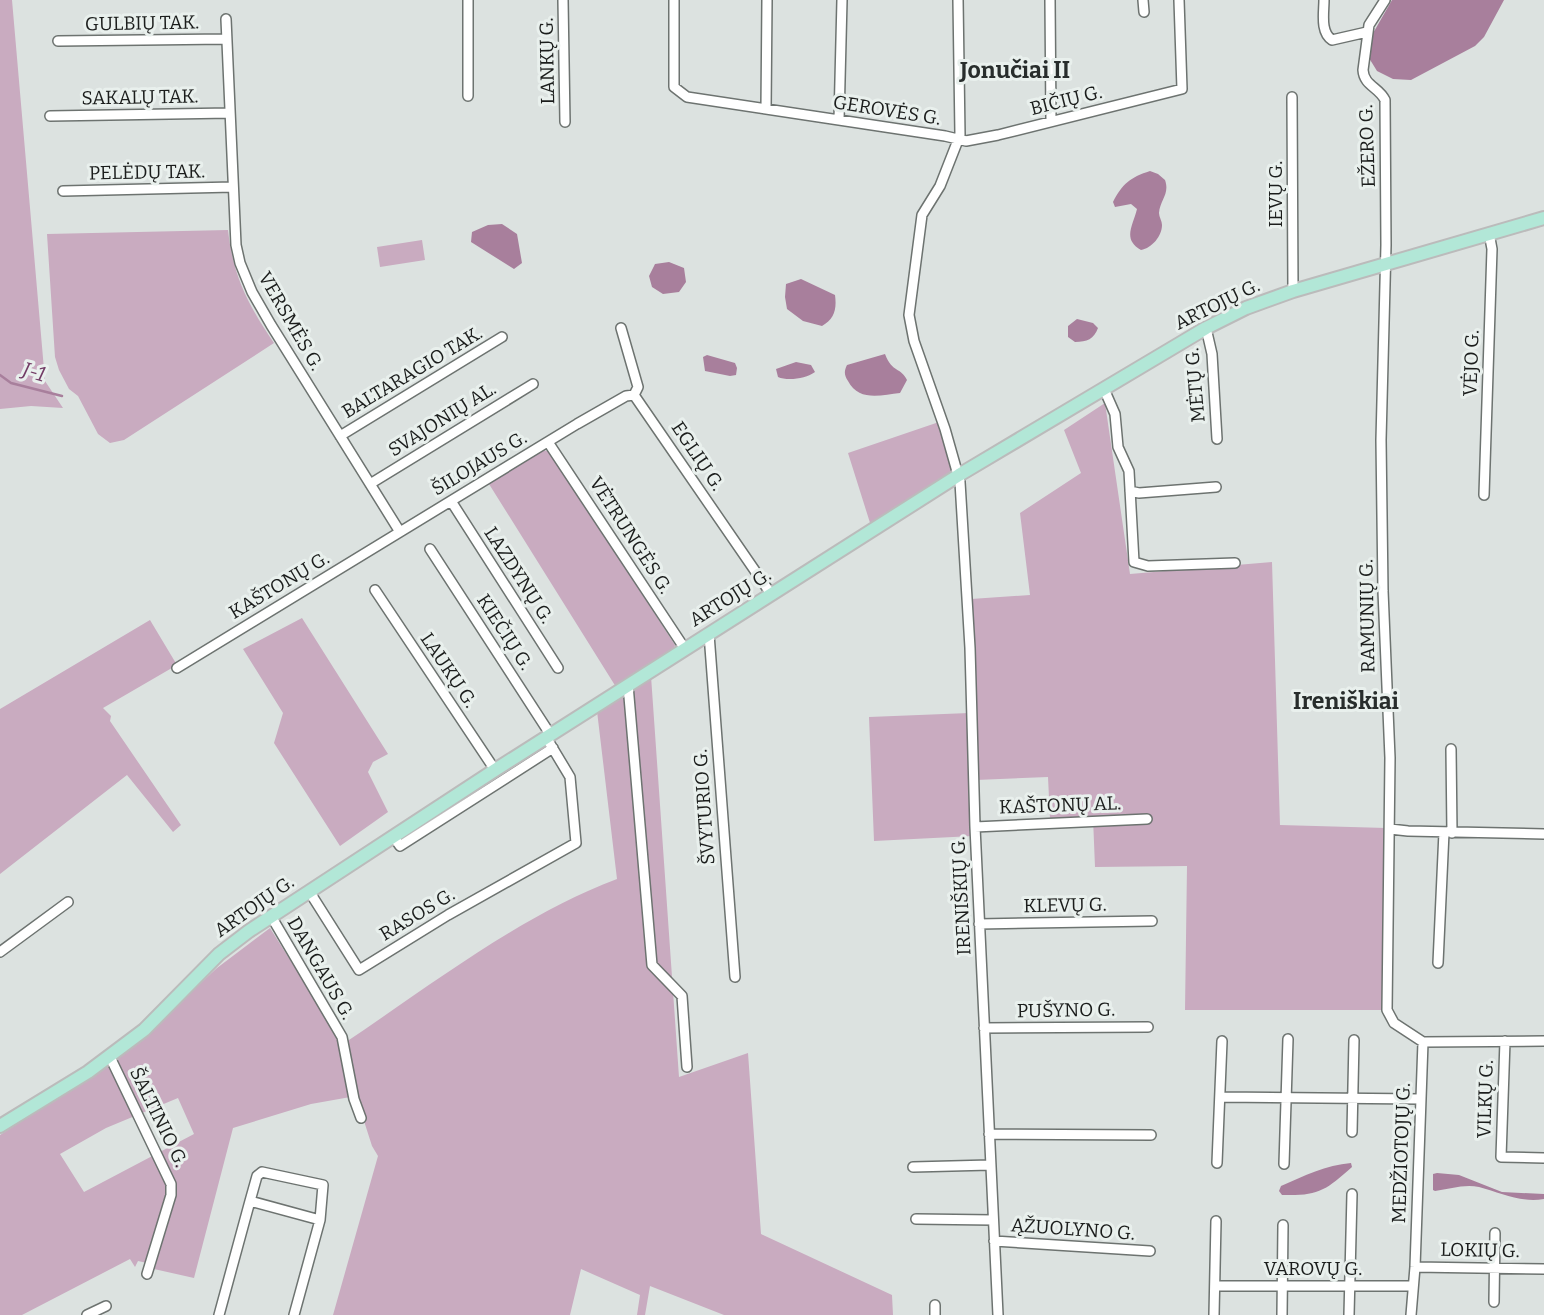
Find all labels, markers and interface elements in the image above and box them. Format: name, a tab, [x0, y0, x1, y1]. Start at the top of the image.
street label: GULBIŲ TAK.	[85, 11, 199, 35]
street label: LANKŲ G.	[535, 17, 559, 105]
district label: Jonučiai II	[958, 56, 1070, 84]
street label: BIČIŲ G.	[1028, 80, 1104, 120]
street label: SAKALŲ TAK.	[81, 84, 199, 110]
street label: GEROVĖS G.	[831, 90, 943, 130]
street label: EŽERO G.	[1354, 104, 1380, 188]
street label: PELĖDŲ TAK.	[89, 159, 205, 185]
street label: IEVŲ G.	[1264, 161, 1287, 227]
street label: VERSMĖS G.	[254, 268, 328, 374]
street label: ARTOJŲ G.	[1171, 274, 1263, 334]
street label: BALTARAGIO TAK.	[338, 321, 486, 423]
street label: VĖJO G.	[1458, 329, 1484, 397]
street label: MĖTŲ G.	[1180, 347, 1210, 423]
water label: J-1	[17, 356, 49, 388]
street label: SVAJONIŲ AL.	[384, 377, 500, 461]
street label: EGLIŲ G.	[667, 417, 729, 495]
street label: ŠILOJAUS G.	[427, 426, 531, 500]
street label: VĖTRUNGĖS G.	[585, 472, 677, 598]
street label: LAZDYNŲ G.	[479, 522, 559, 628]
street label: KAŠTONŲ G.	[225, 546, 333, 624]
street label: RAMUNIŲ G.	[1355, 559, 1379, 673]
street label: ARTOJŲ G.	[685, 563, 775, 631]
street label: KIEČIŲ G.	[472, 590, 538, 674]
street label: LAUKŲ G.	[416, 628, 482, 712]
district label: Ireniškiai	[1293, 687, 1399, 715]
street label: ŠVYTURIO G.	[688, 748, 720, 866]
street label: KAŠTONŲ AL.	[999, 791, 1121, 819]
street label: IRENIŠKIŲ G.	[946, 836, 976, 956]
street label: ARTOJŲ G.	[210, 870, 298, 942]
street label: RASOS G.	[375, 883, 459, 945]
street label: KLEVŲ G.	[1023, 893, 1107, 917]
street label: DANGAUS G.	[282, 913, 360, 1023]
street label: PUŠYNO G.	[1017, 998, 1115, 1022]
street label: VILKŲ G.	[1472, 1059, 1498, 1139]
street label: ŠALTINIO G.	[125, 1063, 193, 1171]
street label: MEDŽIOTOJŲ G.	[1387, 1082, 1415, 1224]
street label: ĄŽUOLYNO G.	[1010, 1213, 1136, 1245]
street label: LOKIŲ G.	[1440, 1238, 1520, 1262]
street label: VAROVŲ G.	[1264, 1257, 1362, 1280]

